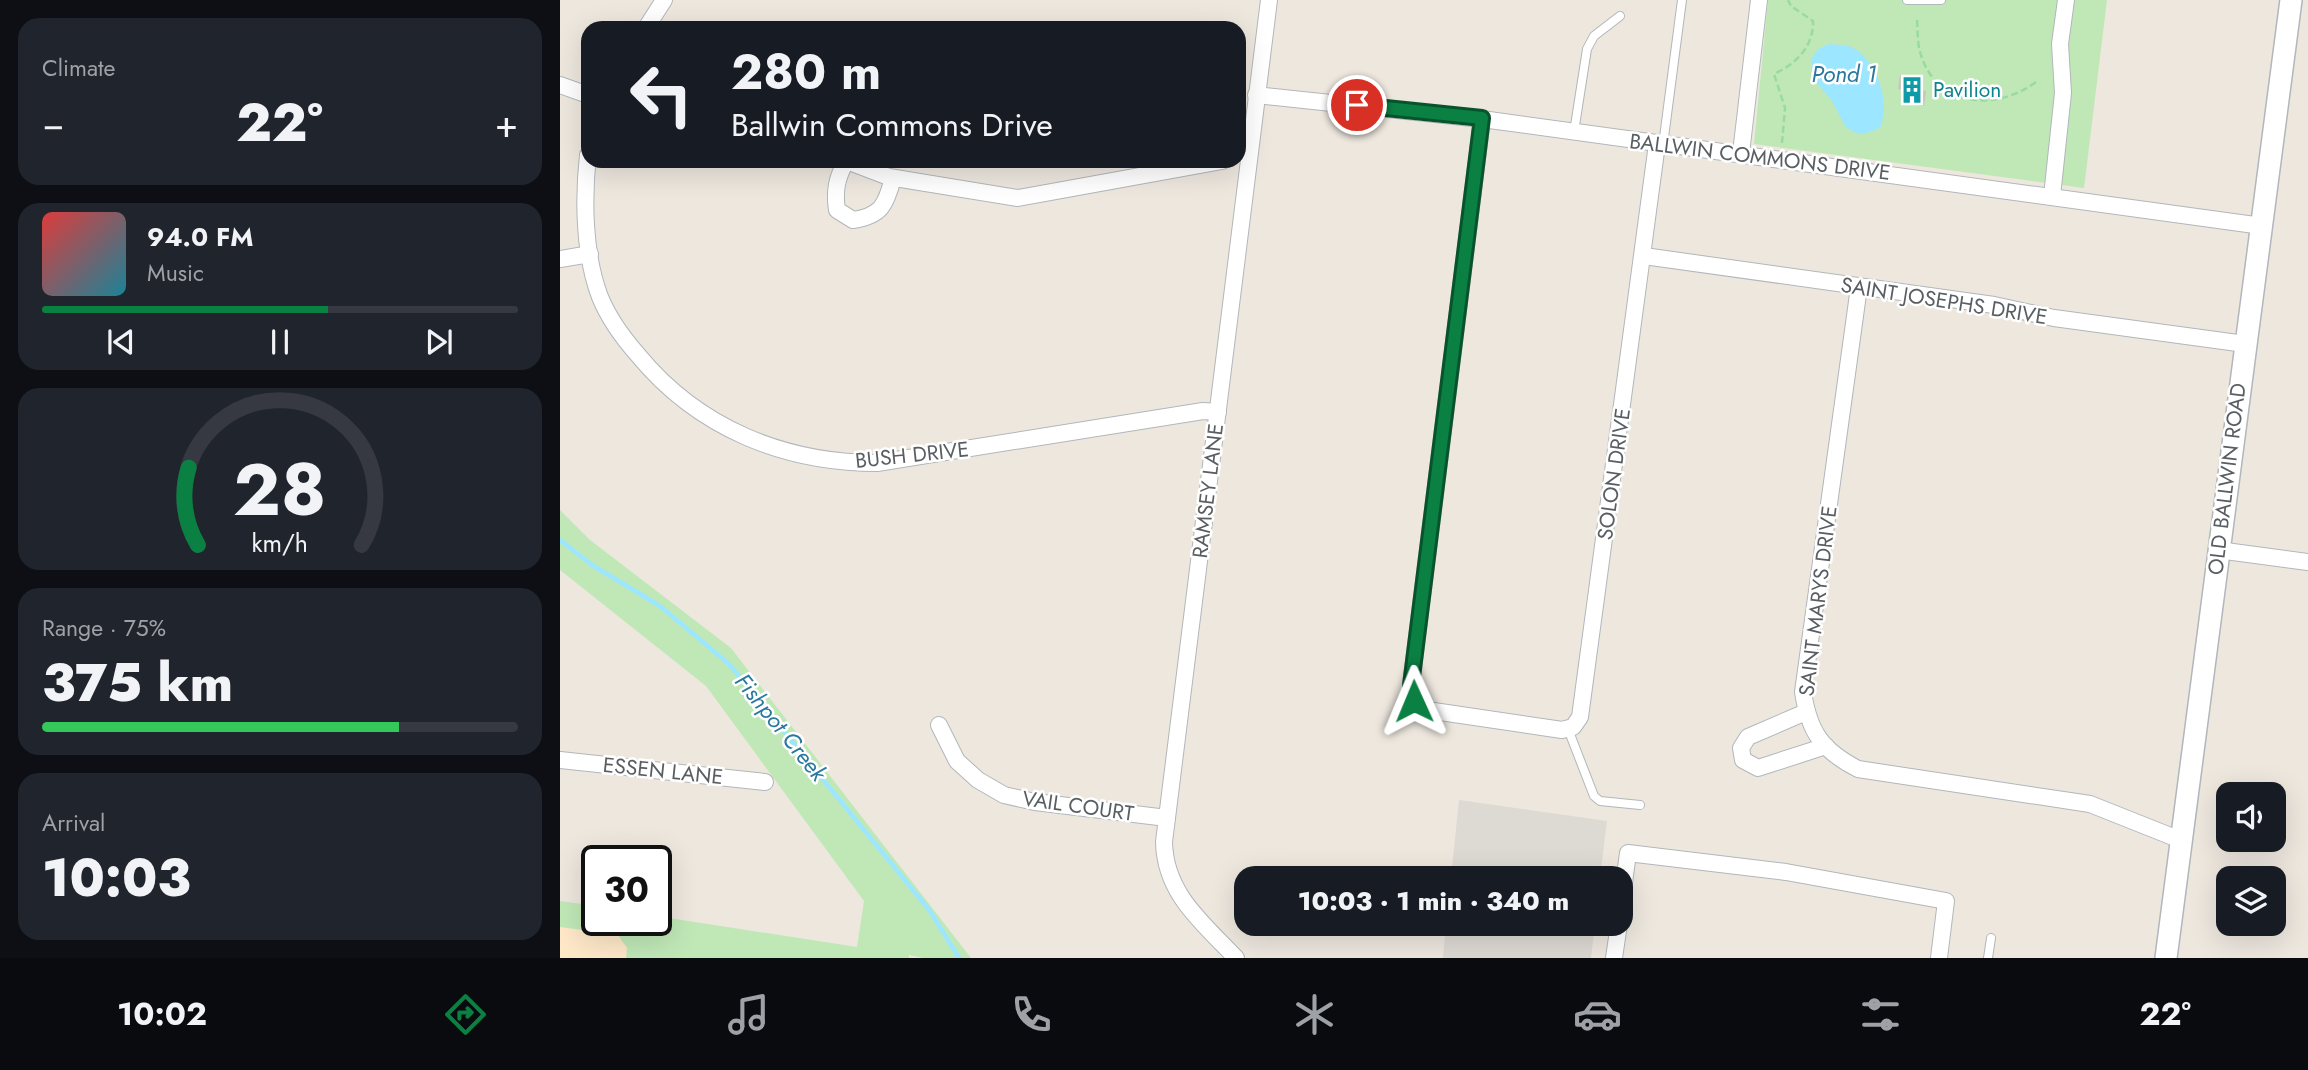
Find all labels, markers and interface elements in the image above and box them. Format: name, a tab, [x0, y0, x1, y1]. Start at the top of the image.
text: 280 m	[731, 37, 881, 107]
icon: left	[616, 49, 707, 140]
text: Climate	[42, 51, 115, 85]
water label: Pond 1	[1811, 57, 1877, 91]
pin	[1327, 75, 1387, 135]
building icon: Pavilion	[1897, 75, 1927, 105]
place label: Pavilion	[1933, 75, 2001, 105]
text: 22°	[236, 85, 323, 161]
icon: arrive	[1338, 86, 1376, 124]
text: −	[42, 96, 64, 151]
text: +	[495, 96, 518, 151]
text: Ballwin Commons Drive	[731, 102, 1053, 148]
street label: BALLWIN COMMONS DRIVE	[1628, 126, 1892, 188]
text: 94.0 FM	[147, 218, 253, 256]
text: Music	[147, 256, 204, 290]
street label: SAINT JOSEPHS DRIVE	[1839, 270, 2049, 332]
icon: previous	[102, 323, 140, 361]
icon: pause	[261, 323, 299, 361]
icon: next	[420, 323, 458, 361]
street label: OLD BALLWIN ROAD	[2200, 381, 2254, 577]
street label: SOLON DRIVE	[1590, 406, 1638, 542]
street label: RAMSEY LANE	[1185, 422, 1231, 560]
street label: BUSH DRIVE	[854, 434, 970, 476]
text: 28	[233, 437, 327, 542]
street label: SAINT MARYS DRIVE	[1791, 504, 1845, 698]
text: km/h	[252, 525, 308, 561]
text: Range · 75%	[42, 611, 166, 645]
text: 375 km	[42, 645, 233, 721]
position arrow	[1377, 664, 1451, 738]
water label: Fishpot Creek	[727, 666, 836, 789]
street label: ESSEN LANE	[602, 750, 724, 792]
map controls	[2216, 782, 2286, 936]
button: sound	[2216, 782, 2286, 852]
street label: VAIL COURT	[1020, 783, 1136, 829]
text: Arrival	[42, 806, 105, 840]
text: 10:03	[42, 840, 191, 916]
speed limit sign: 30	[581, 845, 672, 936]
button: layers	[2216, 866, 2286, 936]
text: 10:03 · 1 min · 340 m	[1298, 882, 1569, 920]
icon: directions	[441, 990, 490, 1039]
icon: music	[724, 990, 773, 1039]
icon: phone	[1007, 990, 1056, 1039]
icon: climate	[1290, 990, 1339, 1039]
icon: car	[1573, 990, 1622, 1039]
icon: filters	[1856, 990, 1905, 1039]
text: 10:02	[117, 991, 207, 1037]
text: 22°	[2139, 991, 2191, 1037]

